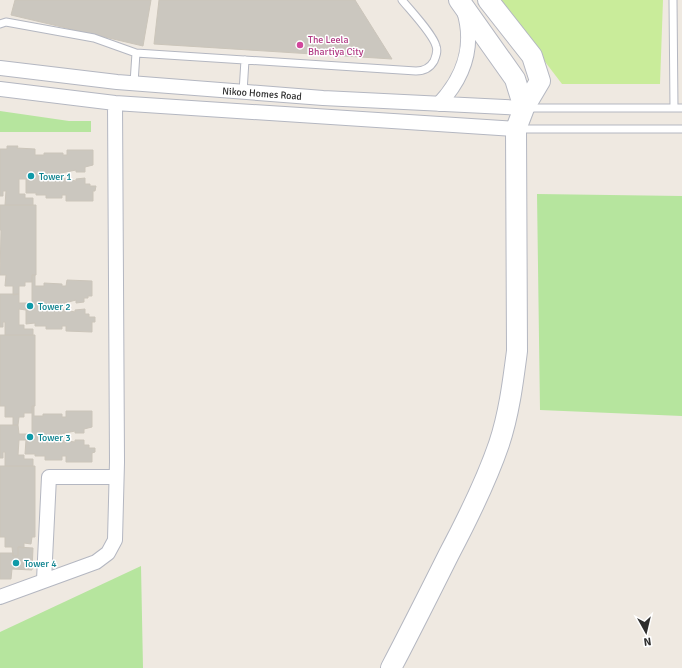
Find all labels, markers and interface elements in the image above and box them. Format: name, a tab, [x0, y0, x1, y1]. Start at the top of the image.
place label: The Leela Bhartiya City	[308, 34, 364, 58]
marker: The Leela Bhartiya City	[295, 40, 305, 50]
street label: Nikoo Homes Road	[222, 85, 302, 103]
marker: Tower 1	[26, 171, 36, 181]
place label: Tower 1	[39, 171, 72, 183]
marker: Tower 2	[25, 301, 35, 311]
place label: Tower 2	[38, 301, 71, 313]
marker: Tower 3	[25, 432, 35, 442]
place label: Tower 3	[38, 432, 71, 444]
marker: Tower 4	[11, 558, 21, 568]
place label: Tower 4	[24, 558, 57, 570]
north arrow	[626, 612, 666, 652]
text: N	[643, 634, 652, 648]

